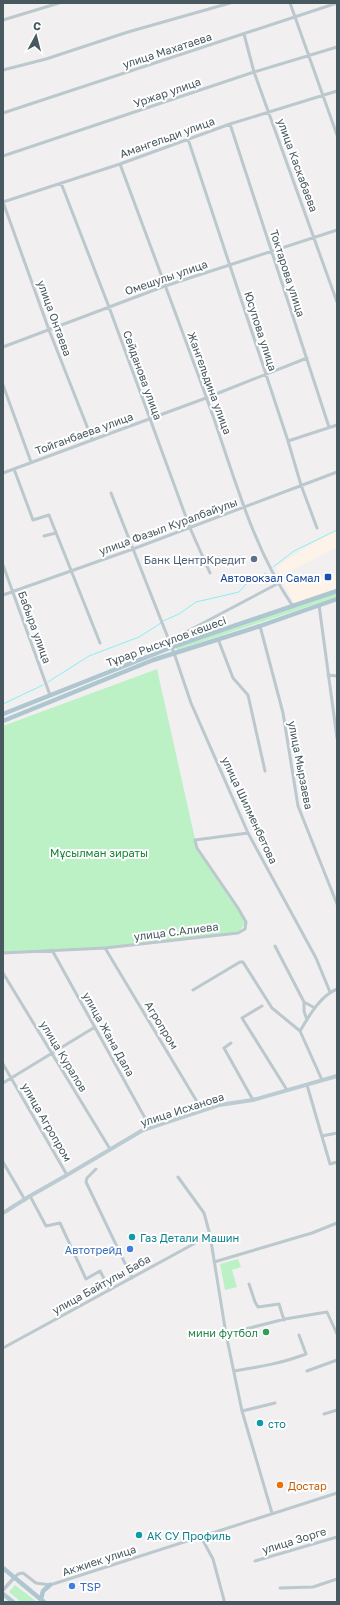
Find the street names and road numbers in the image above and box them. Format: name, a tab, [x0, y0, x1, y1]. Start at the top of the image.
street label: улица Махатаева	[121, 29, 213, 71]
street label: Уржар улица	[132, 74, 202, 110]
street label: Амангельди улица	[118, 114, 216, 160]
street label: улица Каскабаева	[275, 116, 321, 214]
street label: Токтарова улица	[268, 228, 308, 318]
street label: Омешулы улица	[123, 257, 209, 297]
street label: улица Онтаева	[35, 278, 75, 358]
street label: Юсупова улица	[242, 290, 280, 372]
street label: Сейданова улица	[121, 328, 165, 422]
street label: Жангельдина улица	[185, 330, 235, 436]
street label: Тойганбаева улица	[33, 409, 135, 457]
street label: улица Фазыл Куралбайулы	[97, 495, 239, 557]
street label: Бабыра улица	[16, 589, 54, 665]
street label: Тұрар Рыскұлов көшесі	[104, 613, 228, 670]
street label: улица Мырзаева	[286, 720, 316, 810]
street label: улица Шилменбетова	[219, 754, 281, 866]
street label: улица С.Алиева	[133, 919, 219, 943]
street label: улица Жана Дала	[80, 990, 138, 1078]
street label: Агропром	[143, 999, 181, 1051]
street label: улица Куралов	[38, 1018, 90, 1094]
street label: улица Агропром	[19, 1080, 75, 1164]
street label: улица Исханова	[139, 1089, 225, 1129]
street label: улица Байтулы Баба	[50, 1252, 152, 1316]
street label: улица Зорге	[260, 1524, 328, 1556]
street label: Акжиек улица	[60, 1542, 138, 1578]

